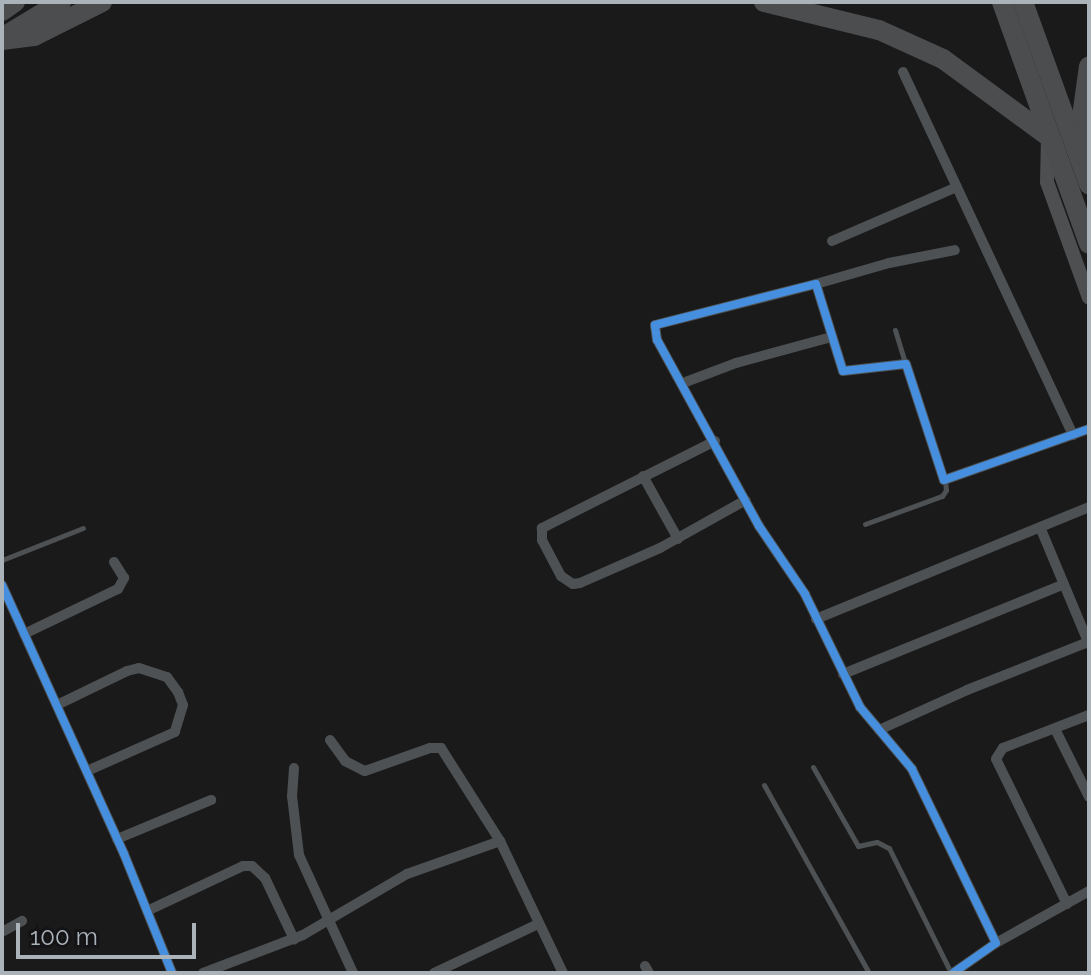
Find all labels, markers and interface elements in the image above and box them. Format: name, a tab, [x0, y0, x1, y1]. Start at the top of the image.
scale bar	[20, 907, 200, 957]
text: 100 m	[30, 922, 98, 951]

